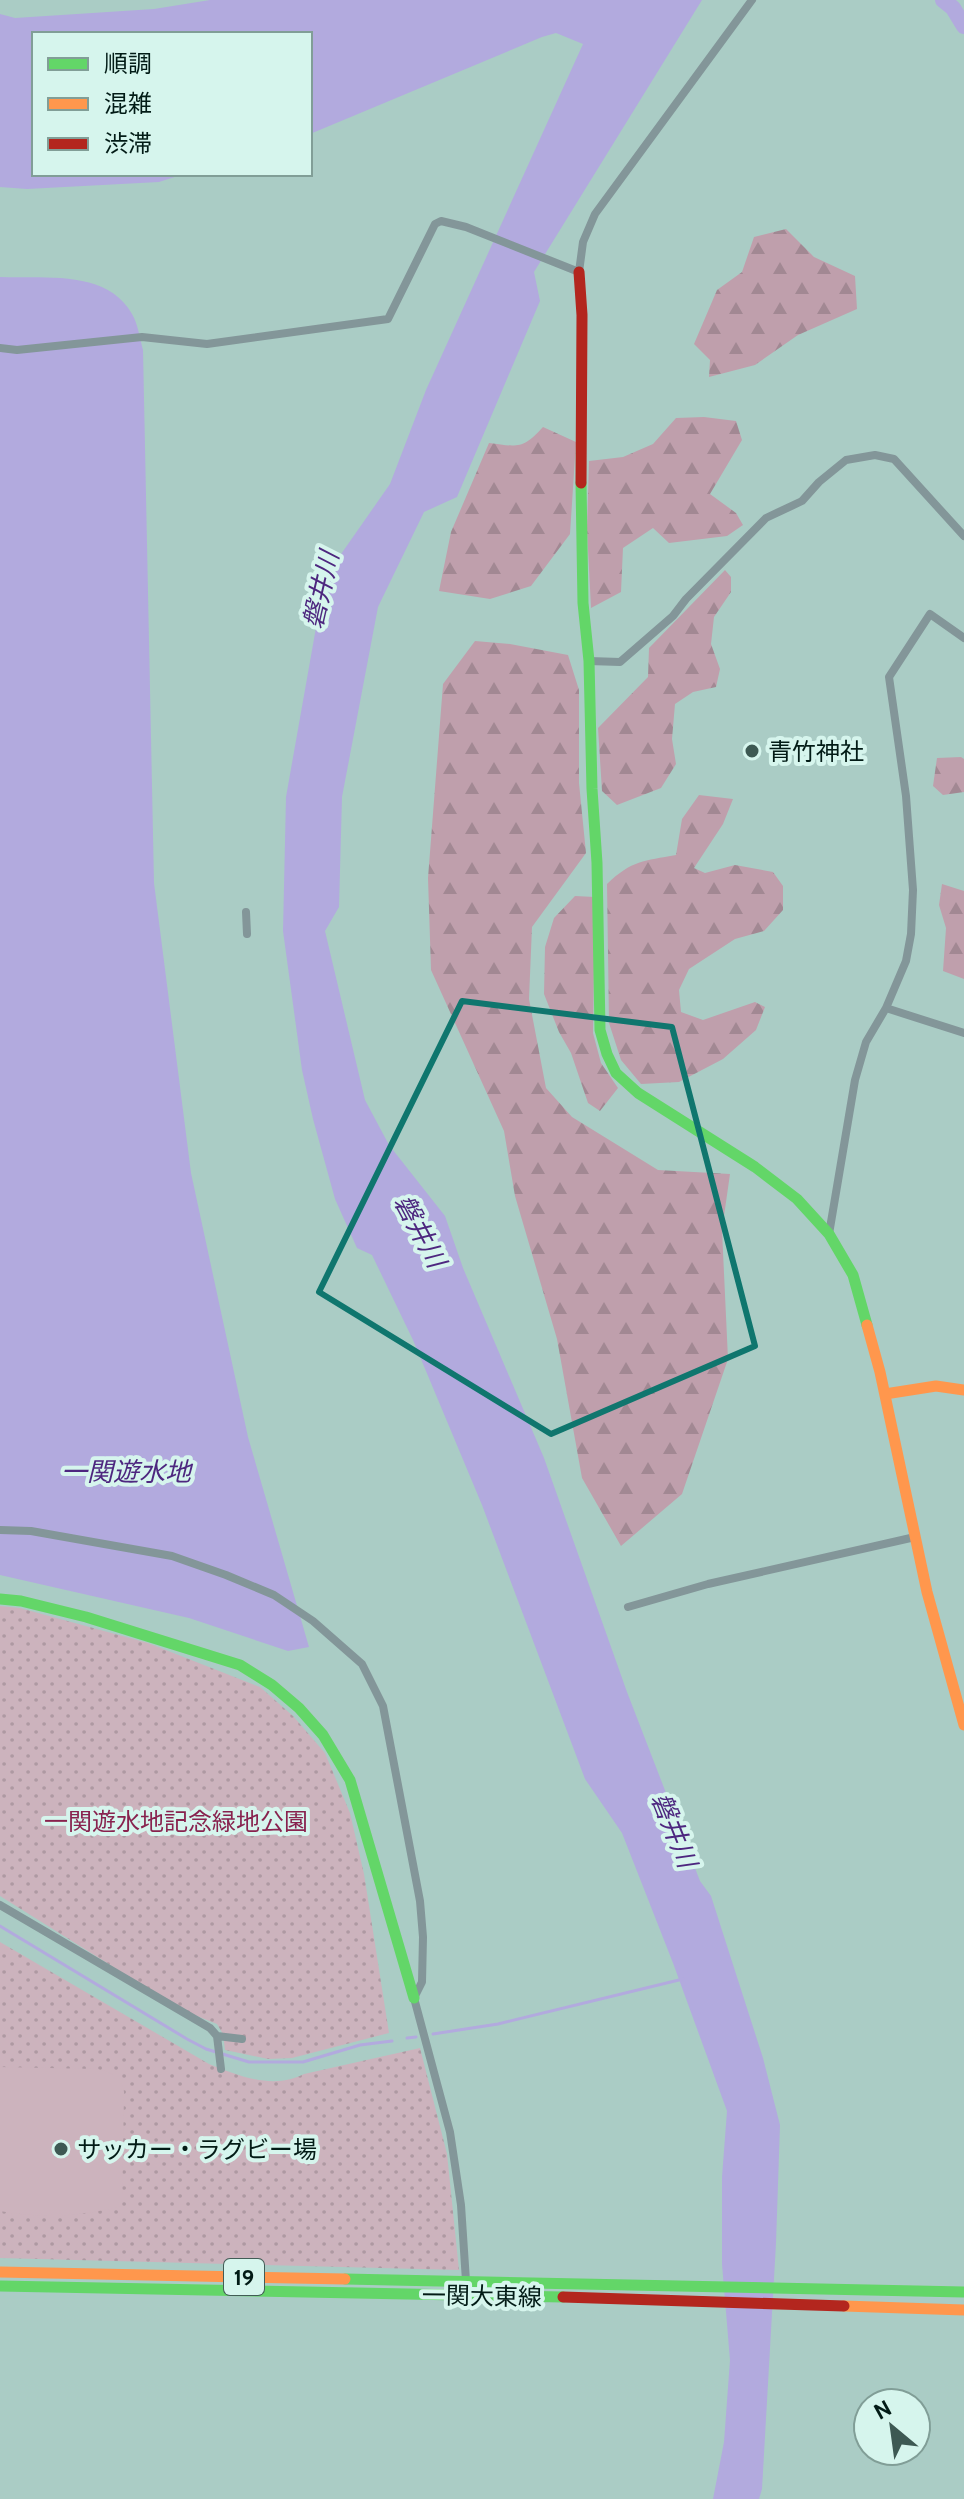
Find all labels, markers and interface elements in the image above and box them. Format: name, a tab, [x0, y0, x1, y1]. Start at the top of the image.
legend	[32, 32, 312, 176]
text: 順調	[104, 49, 152, 78]
text: 混雑	[104, 89, 152, 118]
text: 渋滞	[104, 129, 152, 158]
water label: 磐井川	[297, 545, 346, 632]
place label: 青竹神社	[768, 737, 864, 766]
marker: 青竹神社	[743, 742, 761, 760]
water label: 磐井川	[388, 1189, 454, 1276]
water label: 一関遊水地	[61, 1456, 194, 1488]
water label: 磐井川	[645, 1788, 705, 1875]
park label: 一関遊水地記念緑地公園	[44, 1807, 308, 1836]
place label: サッカー・ラグビー場	[77, 2135, 317, 2164]
marker: サッカー・ラグビー場	[52, 2140, 70, 2158]
road number: 19	[224, 2259, 264, 2295]
street label: 一関大東線	[422, 2280, 542, 2312]
north arrow	[852, 2387, 932, 2467]
text: N	[869, 2394, 896, 2426]

